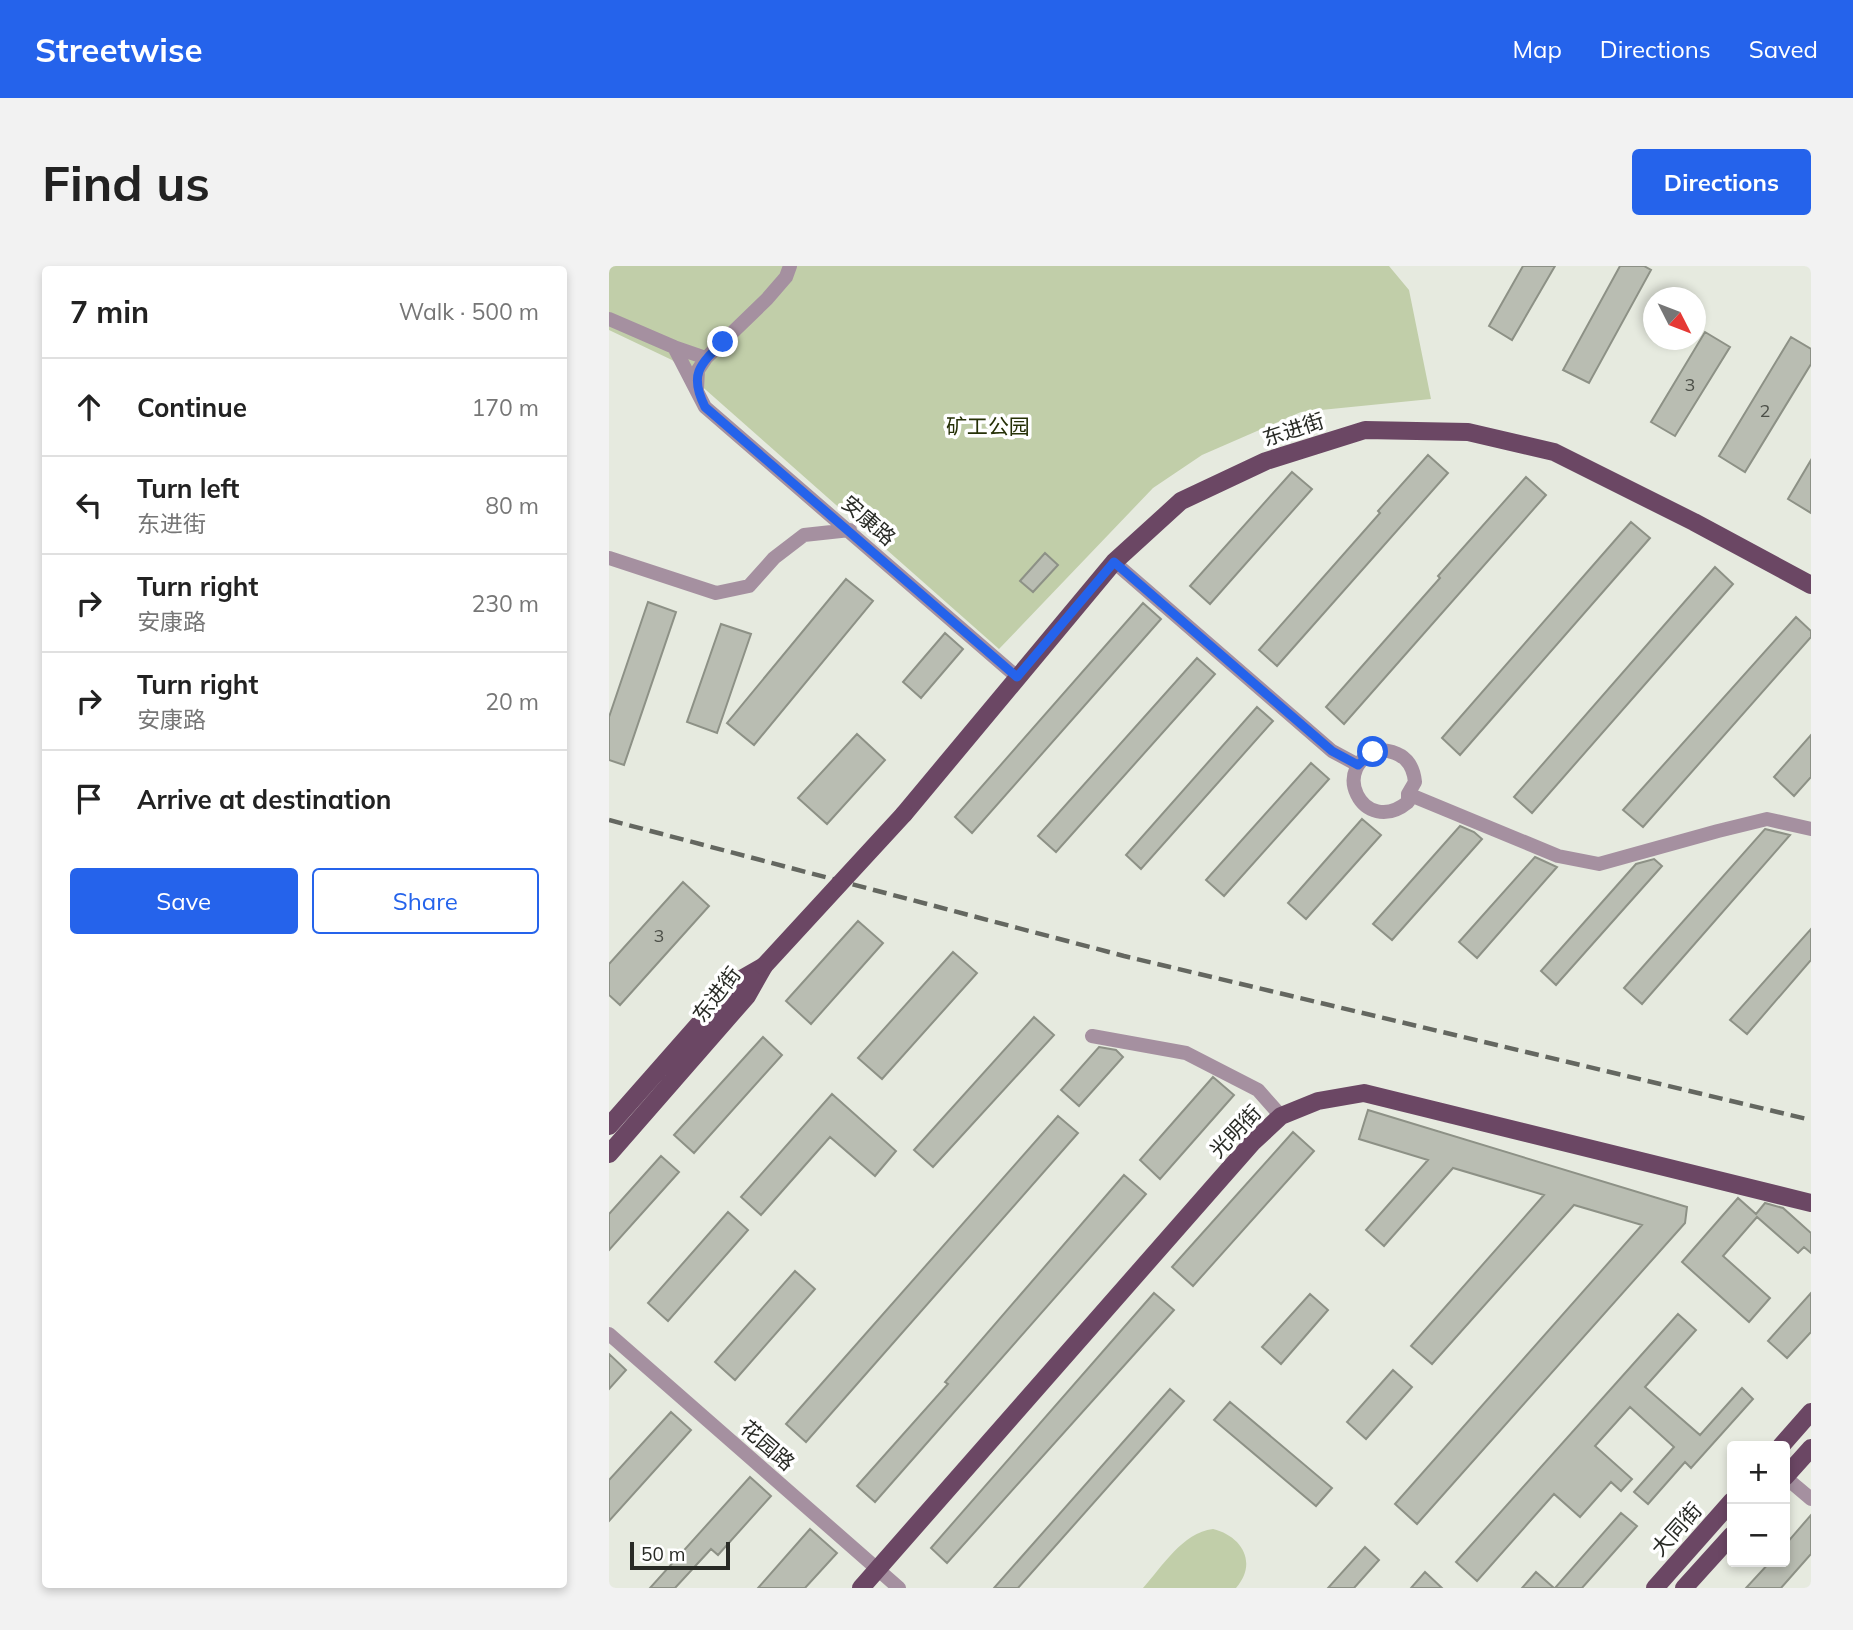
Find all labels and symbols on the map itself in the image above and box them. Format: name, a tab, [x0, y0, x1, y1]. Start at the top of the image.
north arrow	[1643, 287, 1706, 350]
route end	[707, 326, 738, 357]
house number: 3	[1685, 373, 1695, 396]
house number: 2	[1760, 399, 1770, 422]
street label: 东进街	[1259, 407, 1327, 451]
park label: 矿工公园	[946, 413, 1030, 439]
street label: 安康路	[837, 490, 901, 550]
route start	[1357, 736, 1388, 767]
house number: 3	[654, 924, 664, 947]
street label: 东进街	[686, 961, 746, 1027]
street label: 光明街	[1204, 1099, 1266, 1163]
street label: 花园路	[736, 1415, 800, 1475]
street label: 大同街	[1645, 1497, 1707, 1561]
scale bar	[630, 1539, 730, 1571]

